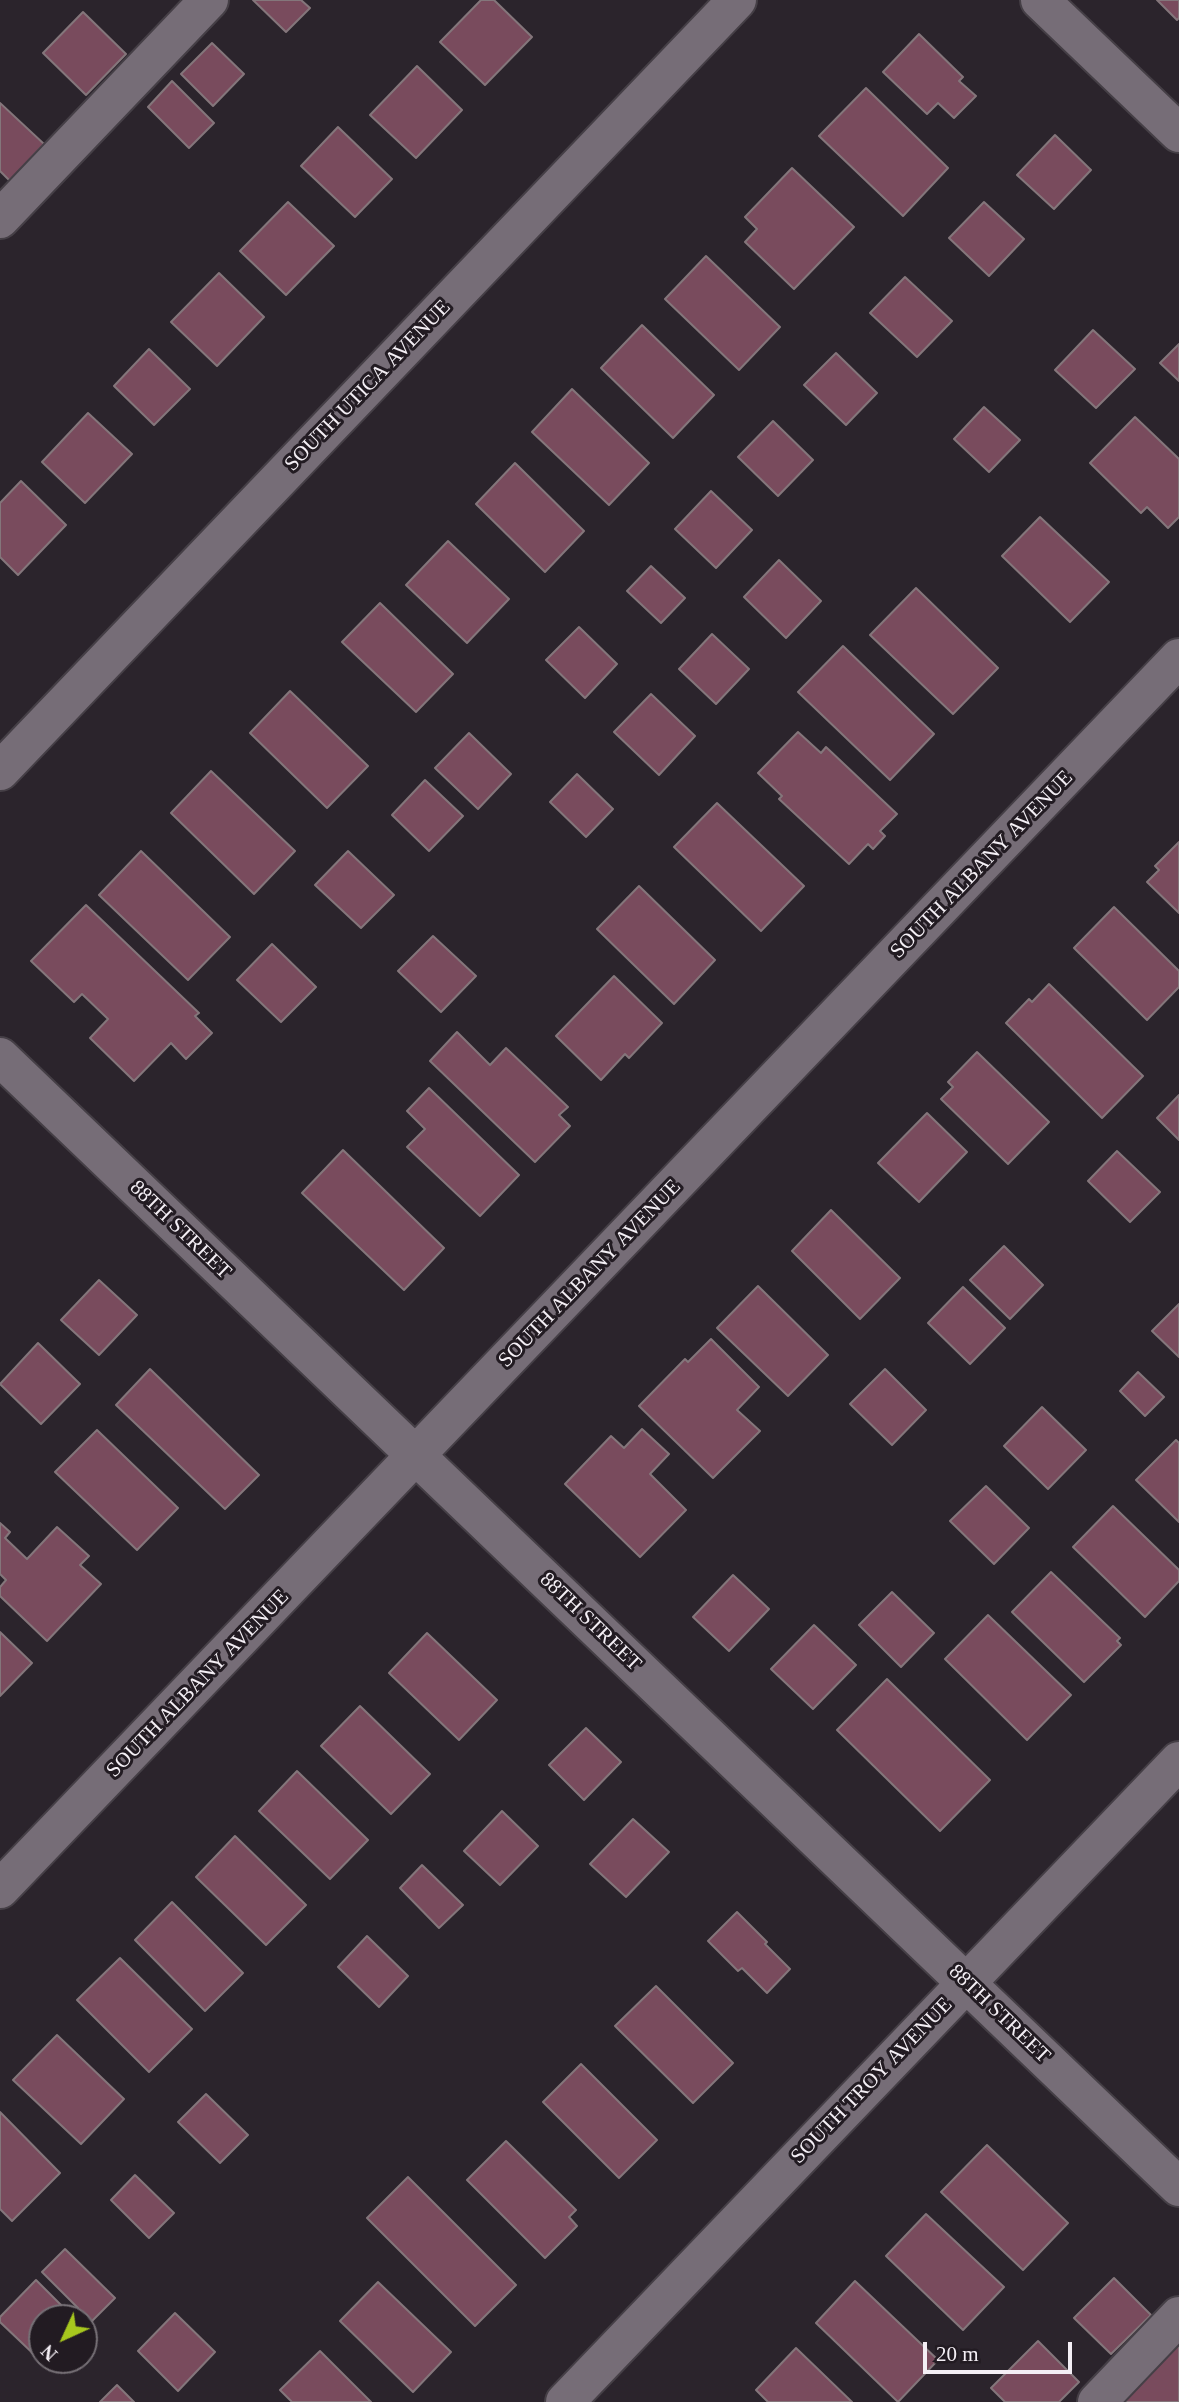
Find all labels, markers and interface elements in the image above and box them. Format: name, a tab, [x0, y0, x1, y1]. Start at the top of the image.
street label: SOUTH UTICA AVENUE	[280, 295, 456, 477]
street label: SOUTH ALBANY AVENUE	[886, 766, 1078, 964]
street label: 88TH STREET	[124, 1175, 236, 1285]
street label: SOUTH ALBANY AVENUE	[494, 1175, 686, 1373]
street label: 88TH STREET	[534, 1567, 646, 1677]
street label: SOUTH ALBANY AVENUE	[102, 1585, 294, 1783]
street label: 88TH STREET	[943, 1959, 1055, 2069]
street label: SOUTH TROY AVENUE	[786, 1993, 958, 2169]
north arrow	[28, 2304, 98, 2374]
scale bar	[927, 2328, 1076, 2372]
text: N	[37, 2341, 61, 2365]
text: 20 m	[936, 2342, 979, 2366]

